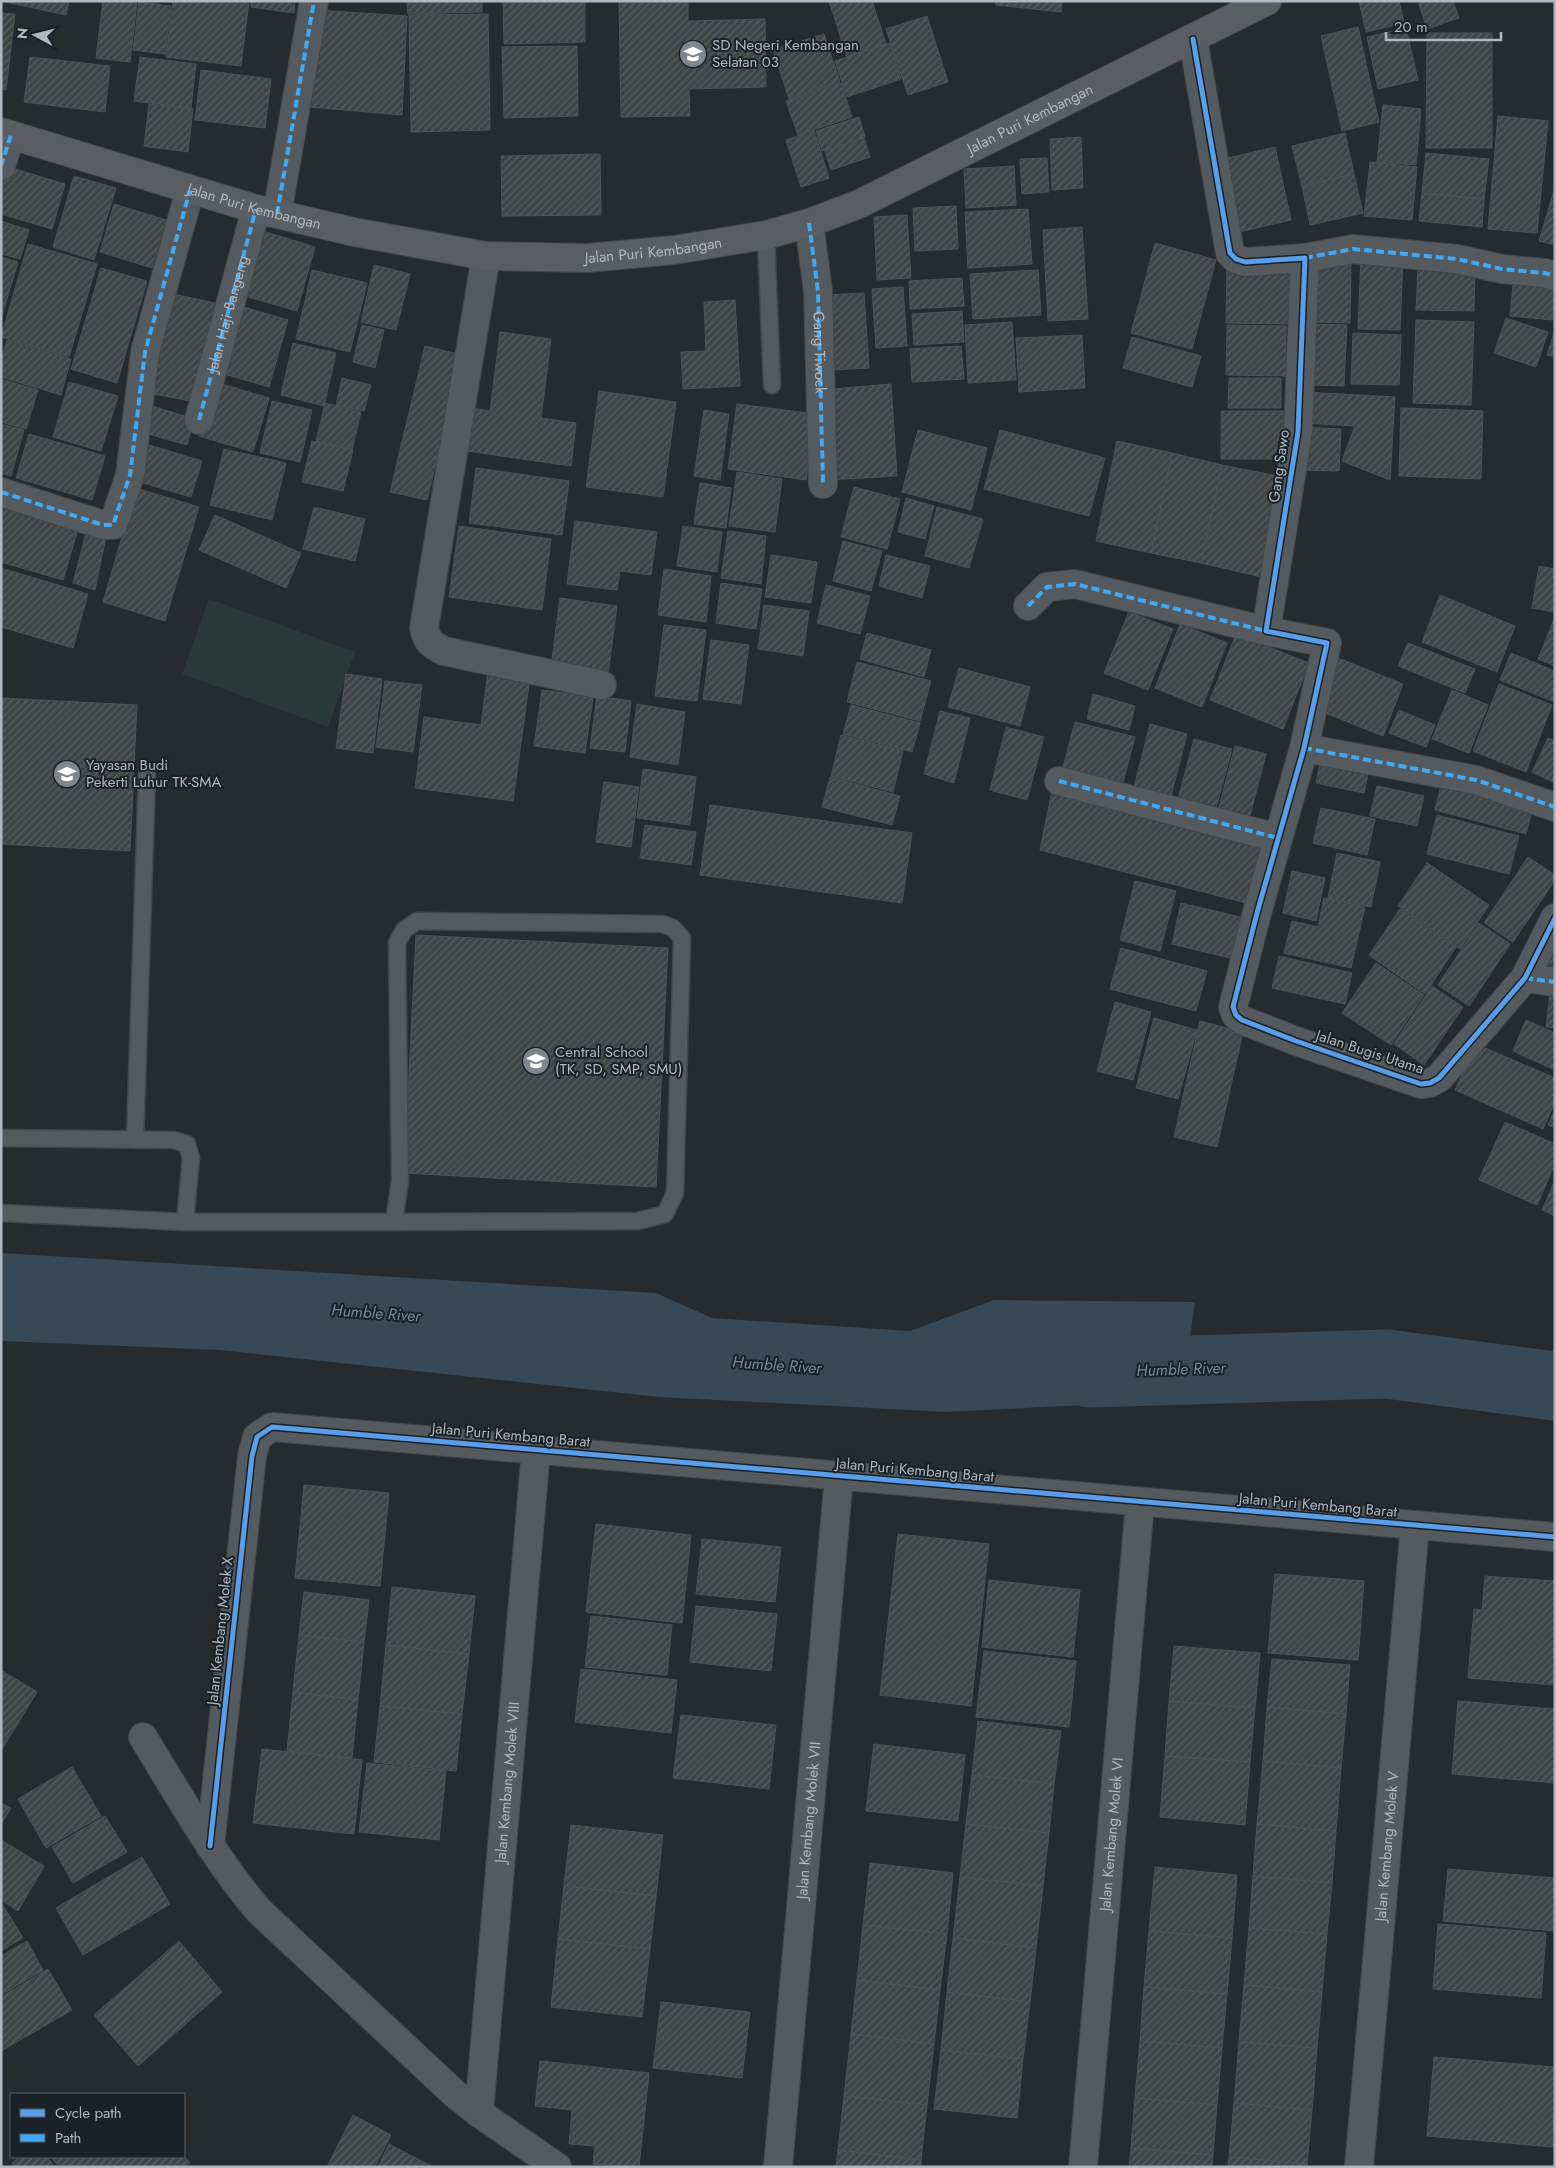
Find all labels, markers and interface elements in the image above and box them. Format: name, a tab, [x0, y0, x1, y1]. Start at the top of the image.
north arrow	[10, 10, 60, 60]
scale bar	[1386, 10, 1501, 42]
text: 20 m	[1394, 16, 1428, 38]
text: N	[11, 27, 33, 40]
place label: SD Negeri Kembangan Selatan 03	[712, 34, 859, 73]
school or university icon: SD Negeri Kembangan Selatan 03	[678, 39, 708, 69]
street label: Jalan Puri Kembangan	[962, 78, 1097, 160]
street label: Jalan Puri Kembangan	[183, 177, 323, 235]
street label: Jalan Puri Kembangan	[583, 231, 724, 269]
street label: Jalan Haji Bangeng	[201, 253, 254, 377]
street label: Gang Tiwock	[808, 311, 832, 394]
street label: Gang Sawo	[1263, 428, 1295, 504]
place label: Yayasan Budi Pekerti Luhur TK-SMA	[86, 754, 221, 793]
school or university icon: Yayasan Budi Pekerti Luhur TK-SMA	[52, 759, 82, 789]
street label: Jalan Bugis Utama	[1311, 1024, 1427, 1080]
place label: Central School (TK, SD, SMP, SMU)	[555, 1041, 682, 1080]
school or university icon: Central School (TK, SD, SMP, SMU)	[521, 1046, 551, 1076]
water label: Humble River	[331, 1298, 423, 1328]
water label: Humble River	[732, 1350, 824, 1380]
water label: Humble River	[1136, 1356, 1228, 1382]
street label: Jalan Puri Kembang Barat	[429, 1417, 591, 1453]
street label: Jalan Puri Kembang Barat	[833, 1452, 995, 1488]
street label: Jalan Puri Kembang Barat	[1236, 1487, 1398, 1523]
street label: Jalan Kembang Molek X	[201, 1555, 239, 1708]
street label: Jalan Kembang Molek VIII	[489, 1701, 525, 1866]
street label: Jalan Kembang Molek VII	[791, 1741, 827, 1902]
street label: Jalan Kembang Molek VI	[1094, 1756, 1129, 1914]
street label: Jalan Kembang Molek V	[1369, 1770, 1404, 1924]
legend	[10, 2093, 185, 2158]
text: Cycle path	[55, 2102, 122, 2124]
text: Path	[55, 2127, 81, 2149]

